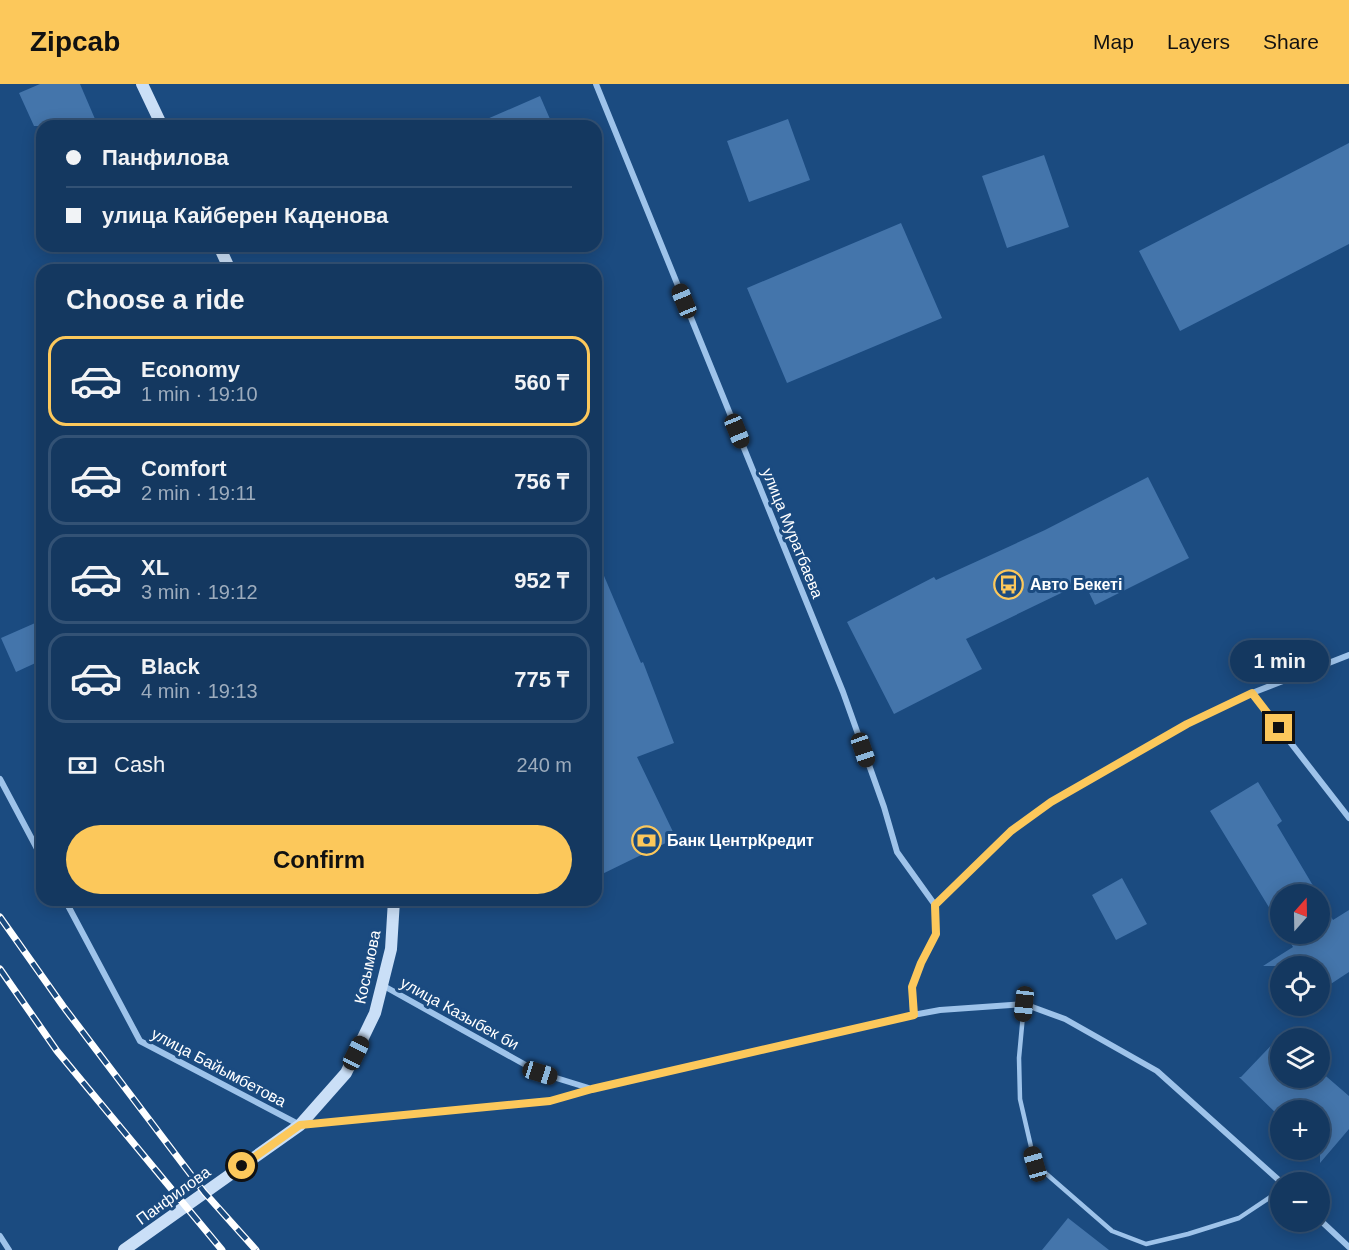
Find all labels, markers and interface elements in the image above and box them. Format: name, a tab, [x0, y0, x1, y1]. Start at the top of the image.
text: Zipcab	[30, 26, 120, 57]
text: Map	[1093, 30, 1134, 53]
text: Layers	[1167, 30, 1230, 53]
text: Share	[1263, 30, 1319, 53]
text: Панфилова	[102, 145, 229, 170]
text: улица Кайберен Каденова	[102, 203, 388, 228]
car	[669, 281, 699, 321]
text: Choose a ride	[66, 285, 245, 315]
icon: car	[69, 354, 123, 408]
text: Economy	[141, 357, 240, 382]
text: 560 ₸	[514, 370, 569, 395]
text: 1 min · 19:10	[141, 383, 258, 405]
car	[722, 411, 752, 451]
icon: car	[69, 453, 123, 507]
text: Comfort	[141, 456, 227, 481]
street label: улица Муратбаева	[759, 466, 826, 601]
text: 756 ₸	[514, 469, 569, 494]
text: 2 min · 19:11	[141, 482, 256, 504]
icon: car	[69, 552, 123, 606]
text: XL	[141, 555, 169, 580]
text: 952 ₸	[514, 568, 569, 593]
bus stop icon: Авто Бекетi	[993, 568, 1025, 600]
place label: Авто Бекетi	[1030, 576, 1122, 593]
text: 3 min · 19:12	[141, 581, 258, 603]
callout: 1 min	[1230, 641, 1328, 683]
text: 1 min	[1253, 650, 1306, 672]
icon: car	[69, 651, 123, 705]
text: Black	[141, 654, 200, 679]
text: 775 ₸	[514, 667, 569, 692]
text: 4 min · 19:13	[141, 680, 258, 702]
route end	[1265, 714, 1292, 741]
car	[849, 730, 877, 770]
icon: cash	[66, 749, 99, 782]
text: Cash	[114, 752, 165, 777]
text: 240 m	[516, 754, 572, 776]
bank icon: Банк ЦентрКредит	[630, 824, 662, 856]
button: Confirm	[66, 825, 572, 894]
place label: Банк ЦентрКредит	[667, 832, 814, 849]
north arrow	[1270, 884, 1330, 944]
map controls	[1270, 884, 1330, 1232]
street label: Косымова	[351, 929, 384, 1005]
button: locate	[1270, 956, 1330, 1016]
street label: улица Казыбек би	[398, 974, 522, 1053]
car	[1013, 985, 1035, 1023]
street label: улица Байымбетова	[149, 1025, 289, 1110]
button: layers	[1270, 1028, 1330, 1088]
car	[340, 1033, 372, 1073]
car	[520, 1059, 560, 1087]
button: +	[1270, 1100, 1330, 1160]
car	[1021, 1144, 1049, 1184]
route start	[228, 1152, 255, 1179]
street label: Панфилова	[133, 1163, 214, 1228]
button: −	[1270, 1172, 1330, 1232]

